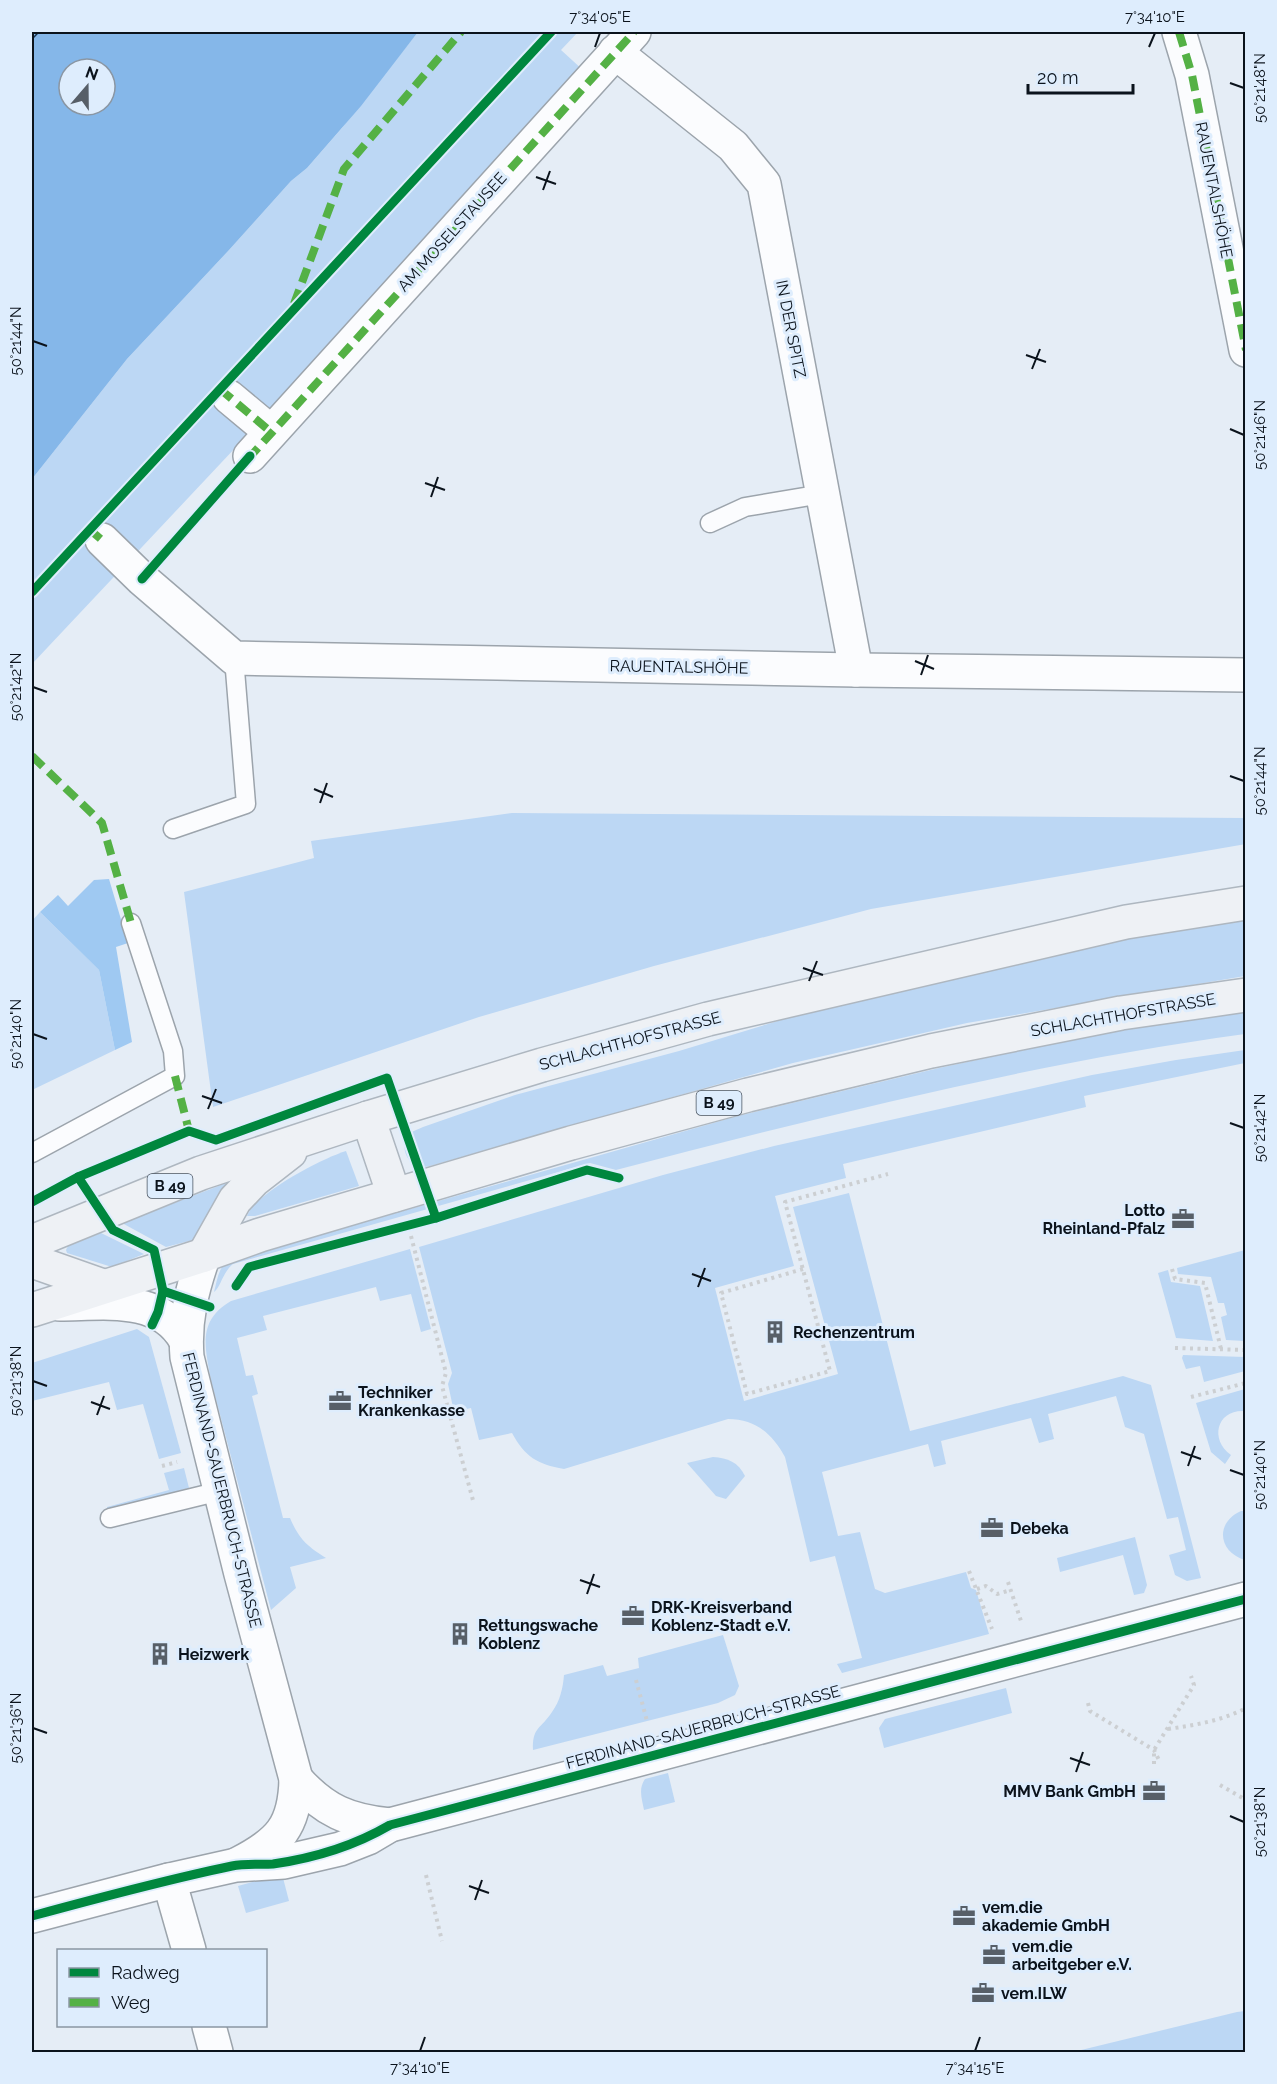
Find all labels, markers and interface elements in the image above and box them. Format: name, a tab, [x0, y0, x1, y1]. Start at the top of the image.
text: 7°34'05"E	[569, 8, 631, 26]
text: 7°34'10"E	[1125, 8, 1185, 26]
text: 50°21'48"N	[1251, 53, 1269, 123]
north arrow	[57, 57, 117, 117]
scale bar	[1028, 57, 1133, 95]
text: N	[83, 62, 101, 84]
text: 20 m	[1037, 67, 1079, 88]
street label: RAUENTALSHÖHE	[1191, 120, 1238, 260]
street label: AM MOSELSTAUSEE	[394, 168, 511, 295]
street label: IN DER SPITZ	[772, 278, 810, 380]
text: 50°21'44"N	[7, 306, 25, 376]
text: 50°21'46"N	[1251, 400, 1269, 470]
text: 50°21'42"N	[7, 653, 25, 721]
street label: RAUENTALSHÖHE	[609, 655, 749, 678]
text: 50°21'44"N	[1251, 746, 1269, 816]
street label: SCHLACHTHOFSTRASSE	[1029, 989, 1217, 1041]
text: 50°21'40"N	[7, 999, 25, 1069]
street label: SCHLACHTHOFSTRASSE	[537, 1008, 723, 1074]
road number: B 49	[696, 1091, 742, 1115]
text: 50°21'42"N	[1251, 1094, 1269, 1162]
road number: B 49	[148, 1174, 192, 1198]
place label: Lotto Rheinland-Pfalz	[1043, 1201, 1165, 1238]
office icon: Lotto Rheinland-Pfalz	[1170, 1206, 1196, 1232]
building icon: Rechenzentrum	[762, 1319, 788, 1345]
place label: Rechenzentrum	[793, 1323, 915, 1342]
text: 50°21'38"N	[7, 1346, 25, 1416]
street label: FERDINAND-SAUERBRUCH-STRASSE	[179, 1350, 266, 1630]
place label: Techniker Krankenkasse	[358, 1383, 465, 1420]
office icon: Techniker Krankenkasse	[327, 1388, 353, 1414]
text: 50°21'40"N	[1251, 1440, 1269, 1510]
office icon: Debeka	[979, 1515, 1005, 1541]
place label: Debeka	[1010, 1519, 1069, 1538]
place label: DRK-Kreisverband Koblenz-Stadt e.V.	[651, 1598, 792, 1635]
office icon: DRK-Kreisverband Koblenz-Stadt e.V.	[620, 1603, 646, 1629]
place label: Rettungswache Koblenz	[478, 1616, 599, 1653]
building icon: Rettungswache Koblenz	[447, 1621, 473, 1647]
building icon: Heizwerk	[147, 1641, 173, 1667]
place label: Heizwerk	[178, 1645, 249, 1664]
street label: FERDINAND-SAUERBRUCH-STRASSE	[564, 1681, 842, 1773]
text: 50°21'36"N	[7, 1693, 25, 1763]
office icon: MMV Bank GmbH	[1141, 1778, 1167, 1804]
place label: MMV Bank GmbH	[1003, 1782, 1136, 1801]
text: 50°21'38"N	[1251, 1787, 1269, 1857]
place label: vem.die akademie GmbH	[982, 1898, 1110, 1935]
office icon: vem.die akademie GmbH	[951, 1903, 977, 1929]
place label: vem.die arbeitgeber e.V.	[1012, 1937, 1132, 1974]
office icon: vem.die arbeitgeber e.V.	[981, 1942, 1007, 1968]
legend	[57, 1949, 267, 2027]
text: Radweg	[111, 1962, 180, 1983]
office icon: vem.ILW	[970, 1980, 996, 2006]
place label: vem.ILW	[1001, 1984, 1067, 2003]
text: Weg	[111, 1992, 150, 2013]
text: 7°34'10"E	[390, 2059, 450, 2077]
text: 7°34'15"E	[946, 2059, 1004, 2077]

